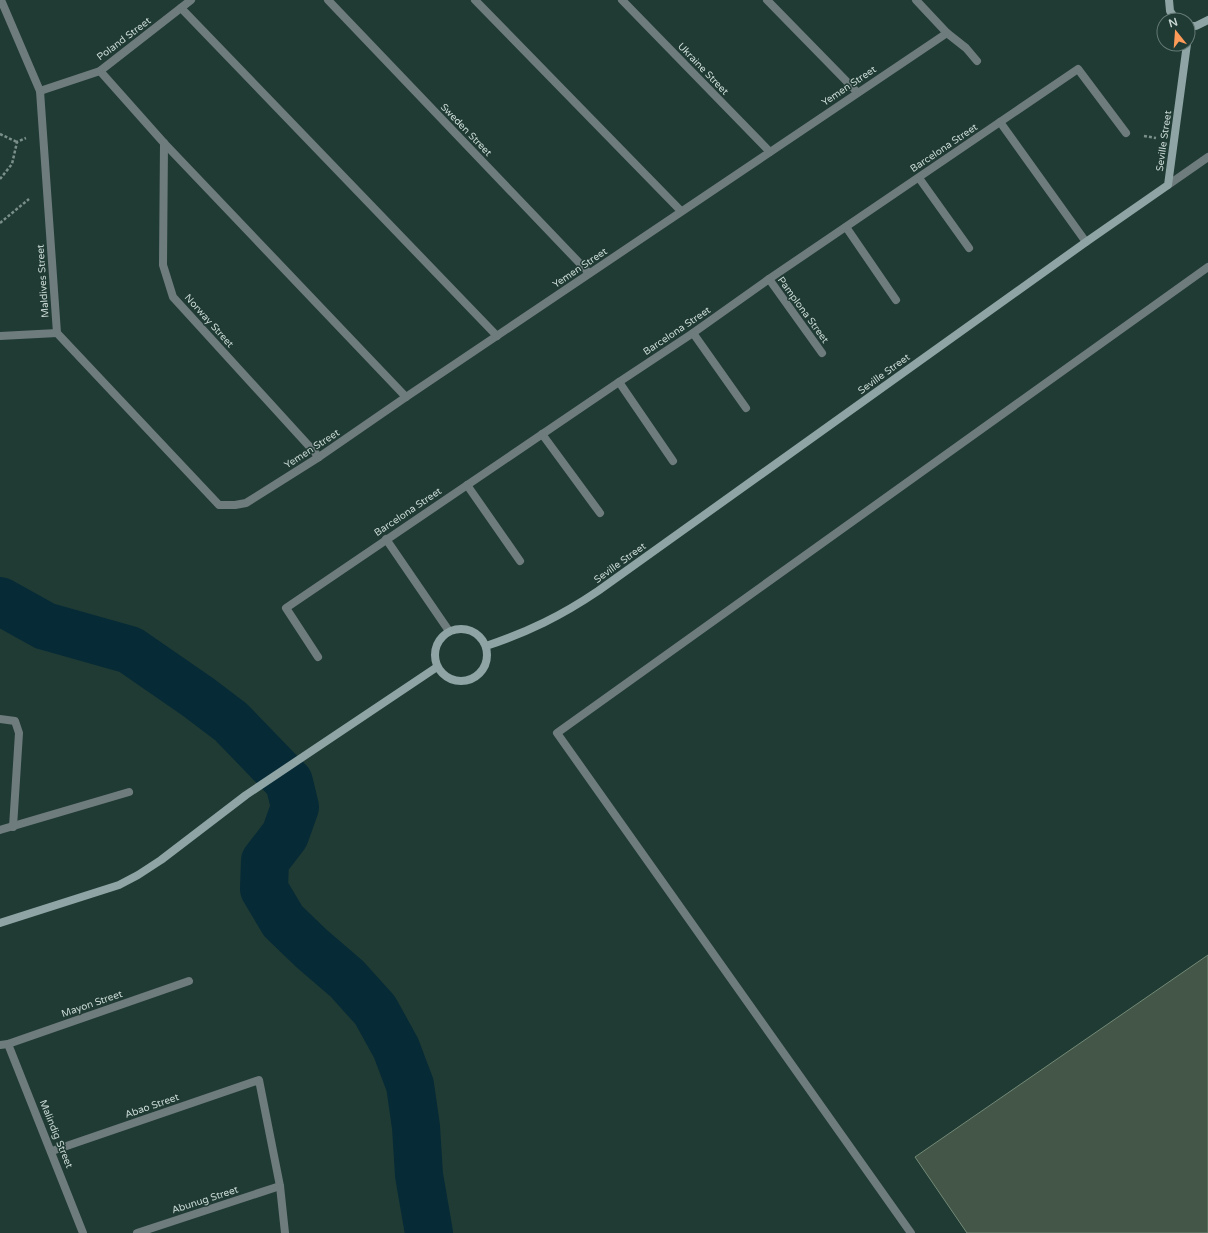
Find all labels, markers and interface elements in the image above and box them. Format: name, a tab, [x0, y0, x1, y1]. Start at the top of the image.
north arrow	[1156, 12, 1196, 52]
street label: Poland Street	[95, 15, 153, 63]
text: N	[1167, 15, 1179, 30]
street label: Ukraine Street	[675, 40, 731, 98]
street label: Yemen Street	[819, 63, 879, 109]
street label: Sweden Street	[438, 101, 494, 159]
street label: Seville Street	[1154, 110, 1174, 172]
street label: Barcelona Street	[908, 121, 980, 175]
street label: Maldives Street	[34, 244, 52, 318]
street label: Yemen Street	[550, 245, 610, 291]
street label: Pamplona Street	[775, 275, 831, 346]
street label: Norway Street	[182, 292, 236, 350]
street label: Barcelona Street	[641, 304, 713, 358]
street label: Seville Street	[856, 351, 912, 397]
street label: Yemen Street	[282, 427, 342, 471]
street label: Barcelona Street	[372, 485, 444, 539]
street label: Seville Street	[592, 540, 648, 586]
street label: Mayon Street	[60, 988, 124, 1020]
street label: Abao Street	[123, 1091, 181, 1121]
street label: Malindig Street	[37, 1098, 75, 1170]
street label: Abunug Street	[170, 1184, 240, 1216]

